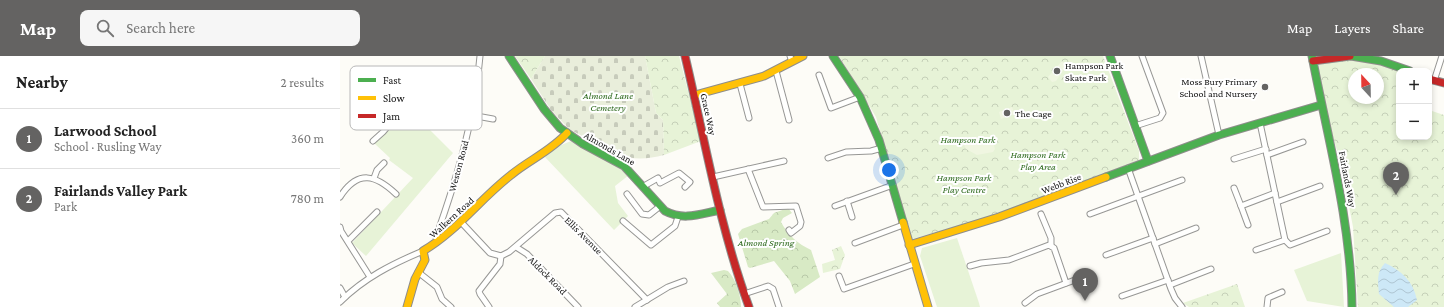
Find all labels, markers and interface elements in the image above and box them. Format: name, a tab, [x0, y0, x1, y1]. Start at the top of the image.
search box	[80, 10, 360, 46]
icon: search	[94, 17, 116, 39]
text: Map	[20, 18, 56, 39]
text: Search here	[126, 20, 195, 36]
text: Map	[1287, 20, 1312, 36]
text: Layers	[1334, 20, 1371, 36]
text: Share	[1393, 20, 1424, 36]
place label: Hampson Park Skate Park	[1065, 60, 1124, 83]
legend	[350, 66, 482, 130]
marker: Hampson Park Skate Park	[1052, 66, 1062, 76]
north arrow	[1348, 68, 1384, 104]
map controls	[1396, 68, 1432, 140]
button: +	[1396, 68, 1432, 104]
text: Nearby	[16, 73, 68, 92]
text: Fast	[383, 74, 402, 86]
text: 2 results	[281, 75, 324, 90]
place label: Moss Bury Primary School and Nursery	[1179, 76, 1257, 99]
marker: Moss Bury Primary School and Nursery	[1260, 82, 1270, 92]
park label: Almond Lane Cemetery	[582, 90, 633, 113]
text: Slow	[383, 92, 405, 104]
street label: Grace Way	[698, 92, 719, 136]
button: −	[1396, 104, 1432, 140]
marker: The Cage	[1002, 108, 1012, 118]
place label: The Cage	[1015, 108, 1052, 119]
text: Jam	[382, 110, 400, 123]
text: Larwood School	[54, 123, 157, 139]
street label: Almonds Lane	[582, 129, 638, 168]
text: 1	[27, 131, 31, 146]
text: 360 m	[291, 131, 324, 146]
park label: Hampson Park	[941, 134, 996, 145]
street label: Weston Road	[446, 138, 471, 193]
text: School · Rusling Way	[54, 139, 162, 154]
park label: Hampson Park Play Area	[1011, 149, 1066, 172]
street label: Fairlands Way	[1337, 150, 1358, 209]
your location	[879, 160, 899, 180]
pin: 2	[1383, 162, 1409, 195]
street label: Webb Rise	[1040, 171, 1083, 196]
park label: Hampson Park Play Centre	[937, 172, 992, 195]
text: Fairlands Valley Park	[54, 183, 187, 199]
text: 2	[26, 191, 32, 206]
text: 780 m	[291, 191, 324, 206]
street label: Walkern Road	[427, 194, 476, 240]
text: Park	[54, 199, 77, 214]
street label: Ellis Avenue	[563, 214, 605, 257]
park label: Almond Spring	[737, 237, 795, 248]
street label: Aldock Road	[526, 254, 570, 297]
pin: 1	[1072, 268, 1098, 301]

